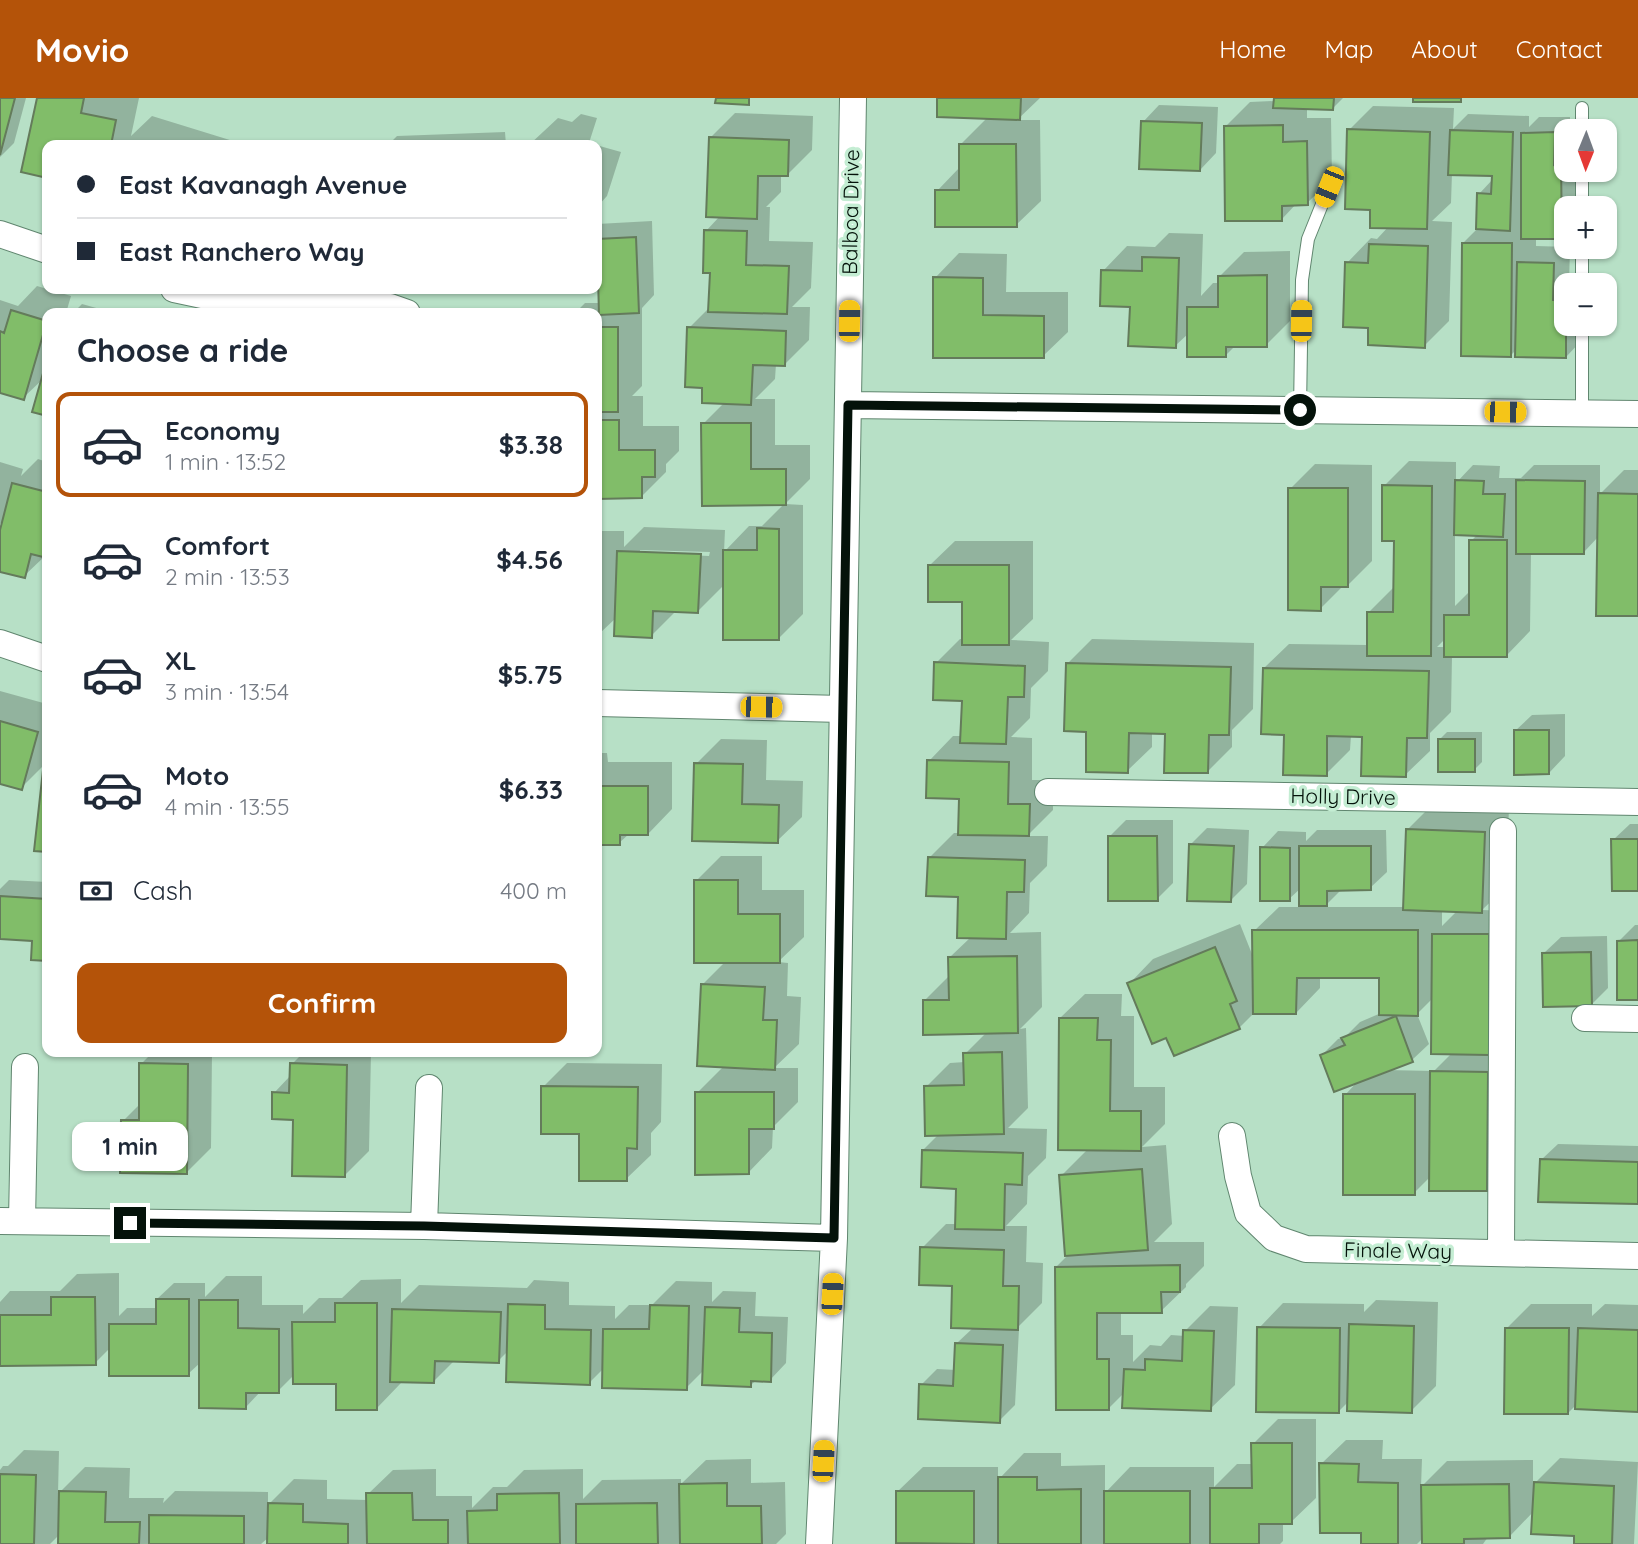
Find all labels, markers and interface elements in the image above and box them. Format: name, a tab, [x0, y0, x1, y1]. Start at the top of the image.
text: Movio	[35, 29, 129, 70]
text: Home	[1219, 34, 1286, 64]
text: Map	[1324, 34, 1373, 64]
text: About	[1411, 34, 1478, 64]
text: Contact	[1516, 34, 1603, 64]
north arrow	[1554, 119, 1617, 182]
map controls	[1554, 119, 1617, 336]
street label: Balboa Drive	[836, 149, 864, 275]
car	[1312, 164, 1347, 210]
text: East Kavanagh Avenue	[119, 168, 407, 201]
button: +	[1554, 196, 1617, 259]
text: East Ranchero Way	[119, 235, 365, 268]
button: −	[1554, 273, 1617, 336]
car	[839, 300, 860, 342]
car	[1291, 300, 1312, 342]
text: Choose a ride	[77, 330, 289, 370]
route start	[1284, 394, 1316, 426]
car	[1484, 401, 1527, 423]
icon: car	[81, 413, 144, 476]
text: Economy	[165, 414, 280, 447]
text: $3.38	[499, 428, 563, 461]
text: 1 min · 13:52	[165, 447, 286, 476]
icon: car	[81, 528, 144, 591]
text: Comfort	[165, 529, 270, 562]
text: $4.56	[496, 543, 563, 576]
text: 2 min · 13:53	[165, 562, 290, 591]
icon: car	[81, 643, 144, 706]
text: XL	[165, 644, 197, 677]
text: $5.75	[498, 658, 563, 691]
text: 3 min · 13:54	[165, 677, 289, 706]
car	[740, 696, 783, 718]
icon: car	[81, 758, 144, 821]
text: Moto	[165, 759, 229, 792]
text: $6.33	[499, 773, 563, 806]
street label: Holly Drive	[1290, 782, 1396, 810]
text: 4 min · 13:55	[165, 792, 290, 821]
icon: cash	[77, 872, 115, 910]
text: Cash	[133, 874, 193, 907]
text: 400 m	[500, 876, 567, 905]
button: Confirm	[77, 963, 567, 1043]
callout: 1 min	[72, 1122, 188, 1170]
text: 1 min	[102, 1132, 158, 1161]
route end	[114, 1207, 146, 1239]
street label: Finale Way	[1344, 1236, 1452, 1264]
car	[821, 1272, 844, 1316]
car	[812, 1439, 835, 1483]

